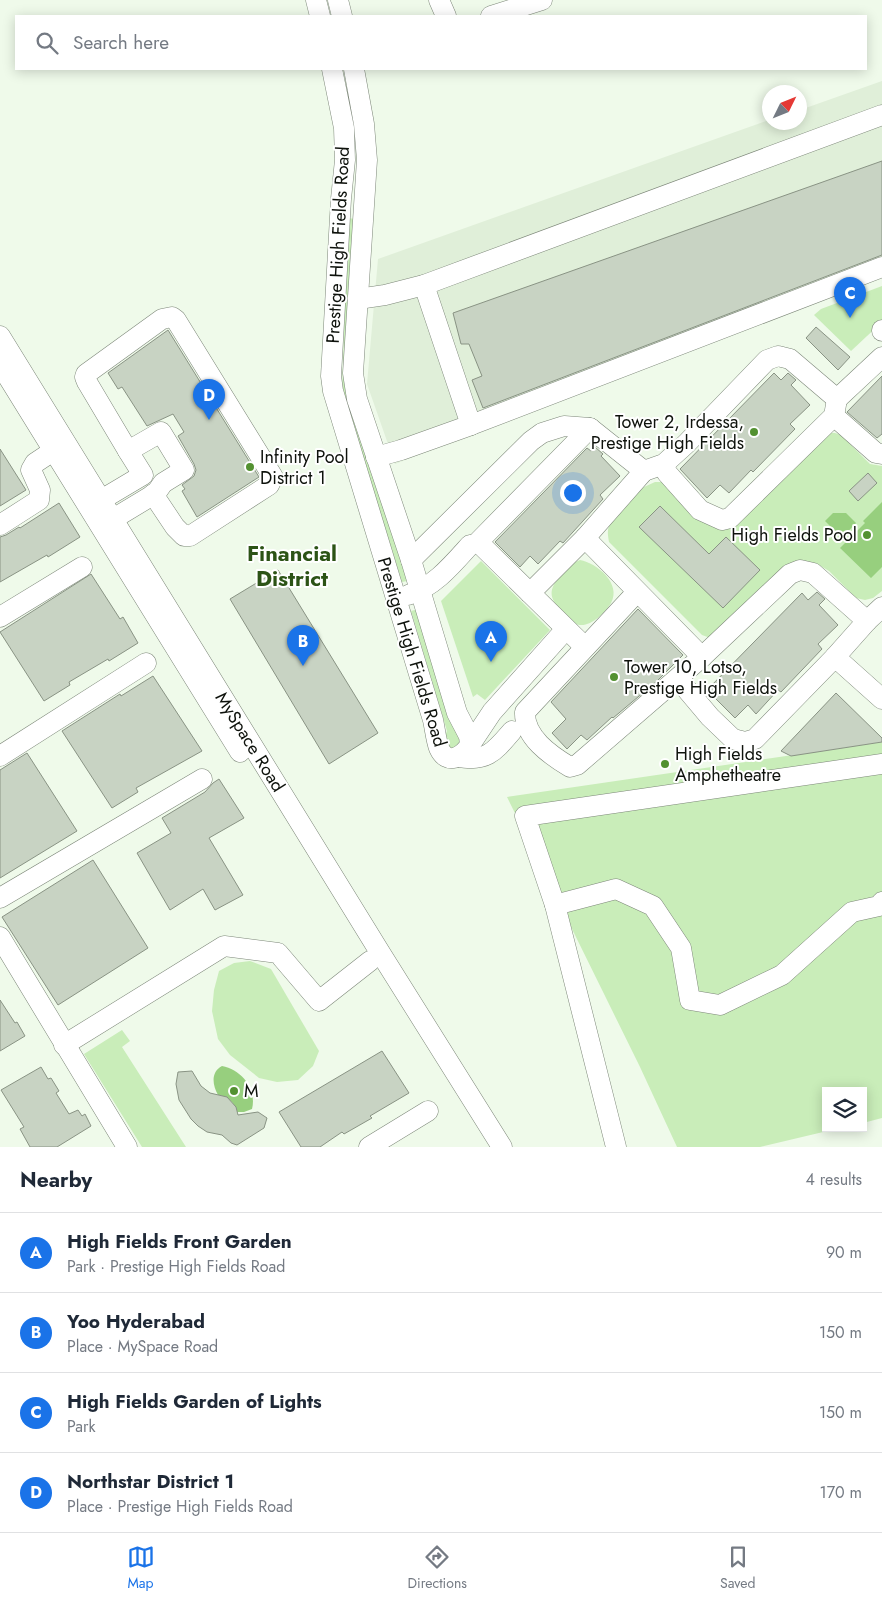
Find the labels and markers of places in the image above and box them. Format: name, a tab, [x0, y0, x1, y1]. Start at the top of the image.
pin: C	[834, 277, 866, 318]
pin: D	[193, 379, 225, 420]
place label: Tower 2, Irdessa, Prestige High Fields	[591, 409, 744, 456]
marker: Tower 2, Irdessa, Prestige High Fields	[748, 426, 760, 438]
place label: Infinity Pool District 1	[260, 444, 349, 491]
marker: Infinity Pool District 1	[244, 461, 256, 473]
place label: High Fields Pool	[731, 522, 857, 548]
marker: High Fields Pool	[861, 529, 873, 541]
pin: A	[475, 621, 507, 662]
pin: B	[287, 625, 319, 666]
place label: Tower 10, Lotso, Prestige High Fields	[624, 654, 777, 701]
marker: Tower 10, Lotso, Prestige High Fields	[608, 671, 620, 683]
place label: High Fields Amphetheatre	[675, 741, 781, 788]
marker: High Fields Amphetheatre	[659, 758, 671, 770]
place label: M	[244, 1078, 259, 1104]
marker: M	[228, 1085, 240, 1097]

